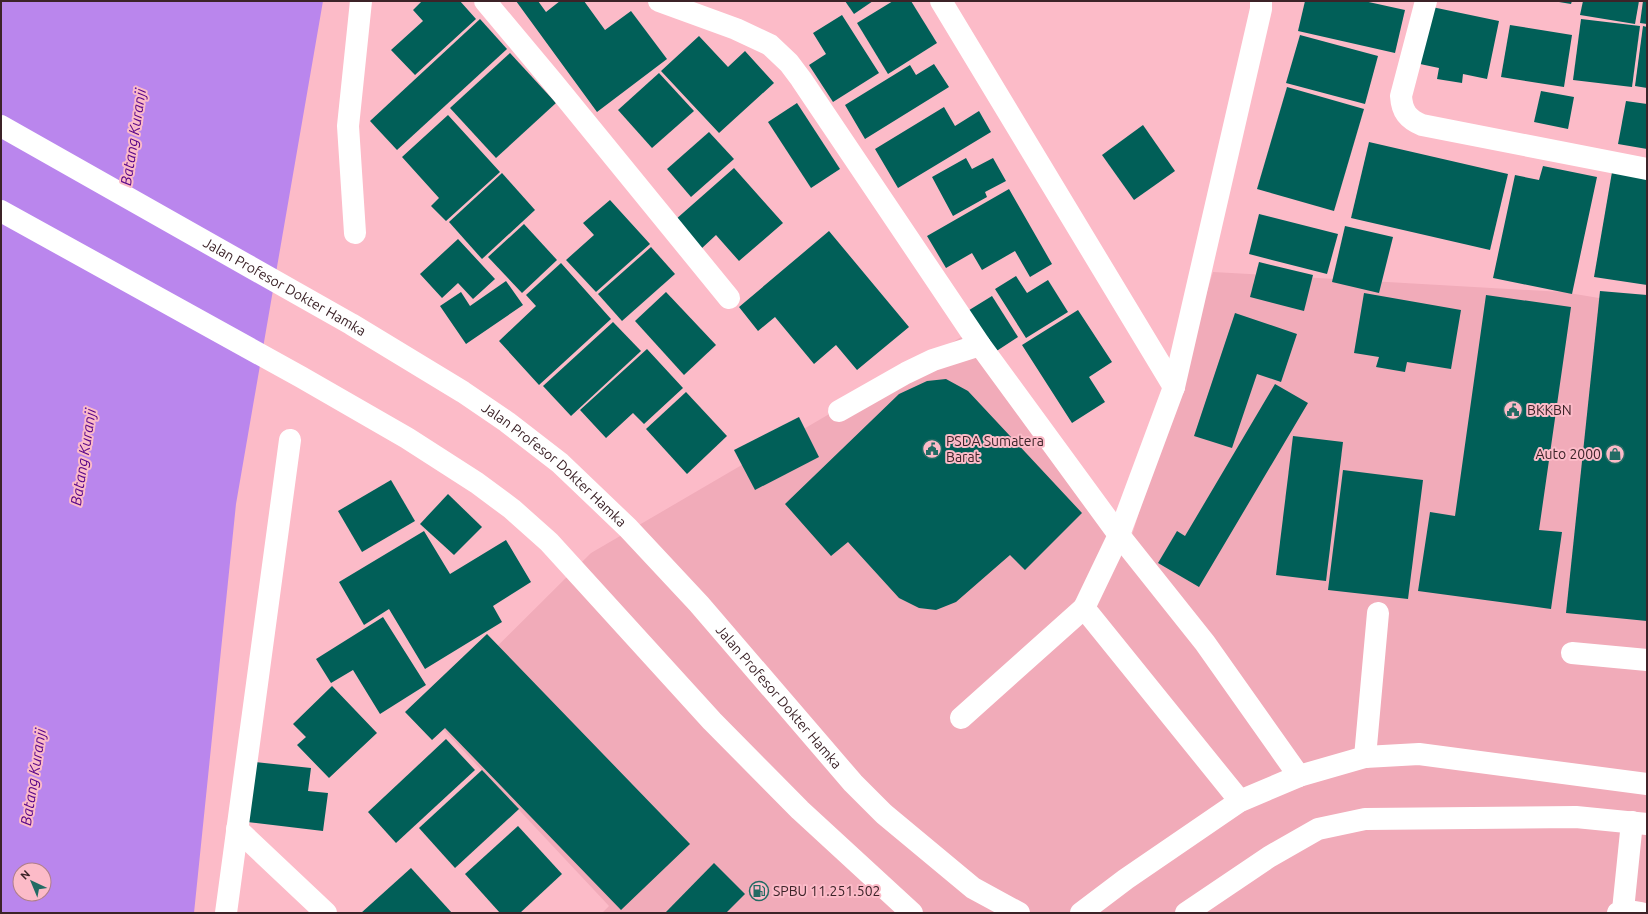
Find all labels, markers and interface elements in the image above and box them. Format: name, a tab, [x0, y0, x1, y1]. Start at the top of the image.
water label: Batang Kuranji	[117, 86, 149, 187]
street label: Jalan Profesor Dokter Hamka	[201, 234, 369, 339]
street label: Jalan Profesor Dokter Hamka	[479, 399, 630, 530]
public building icon: BKKBN	[1502, 399, 1524, 421]
place label: BKKBN	[1527, 402, 1572, 418]
water label: Batang Kuranji	[67, 406, 99, 507]
place label: PSDA Sumatera Barat	[946, 433, 1044, 465]
public building icon: PSDA Sumatera Barat	[921, 438, 943, 460]
shop icon: Auto 2000	[1604, 443, 1626, 465]
place label: Auto 2000	[1535, 446, 1601, 462]
street label: Jalan Profesor Dokter Hamka	[713, 622, 845, 772]
water label: Batang Kuranji	[17, 726, 49, 827]
north arrow	[12, 862, 52, 902]
text: N	[18, 868, 32, 882]
fuel station icon: SPBU 11.251.502	[748, 880, 770, 902]
place label: SPBU 11.251.502	[773, 883, 880, 899]

